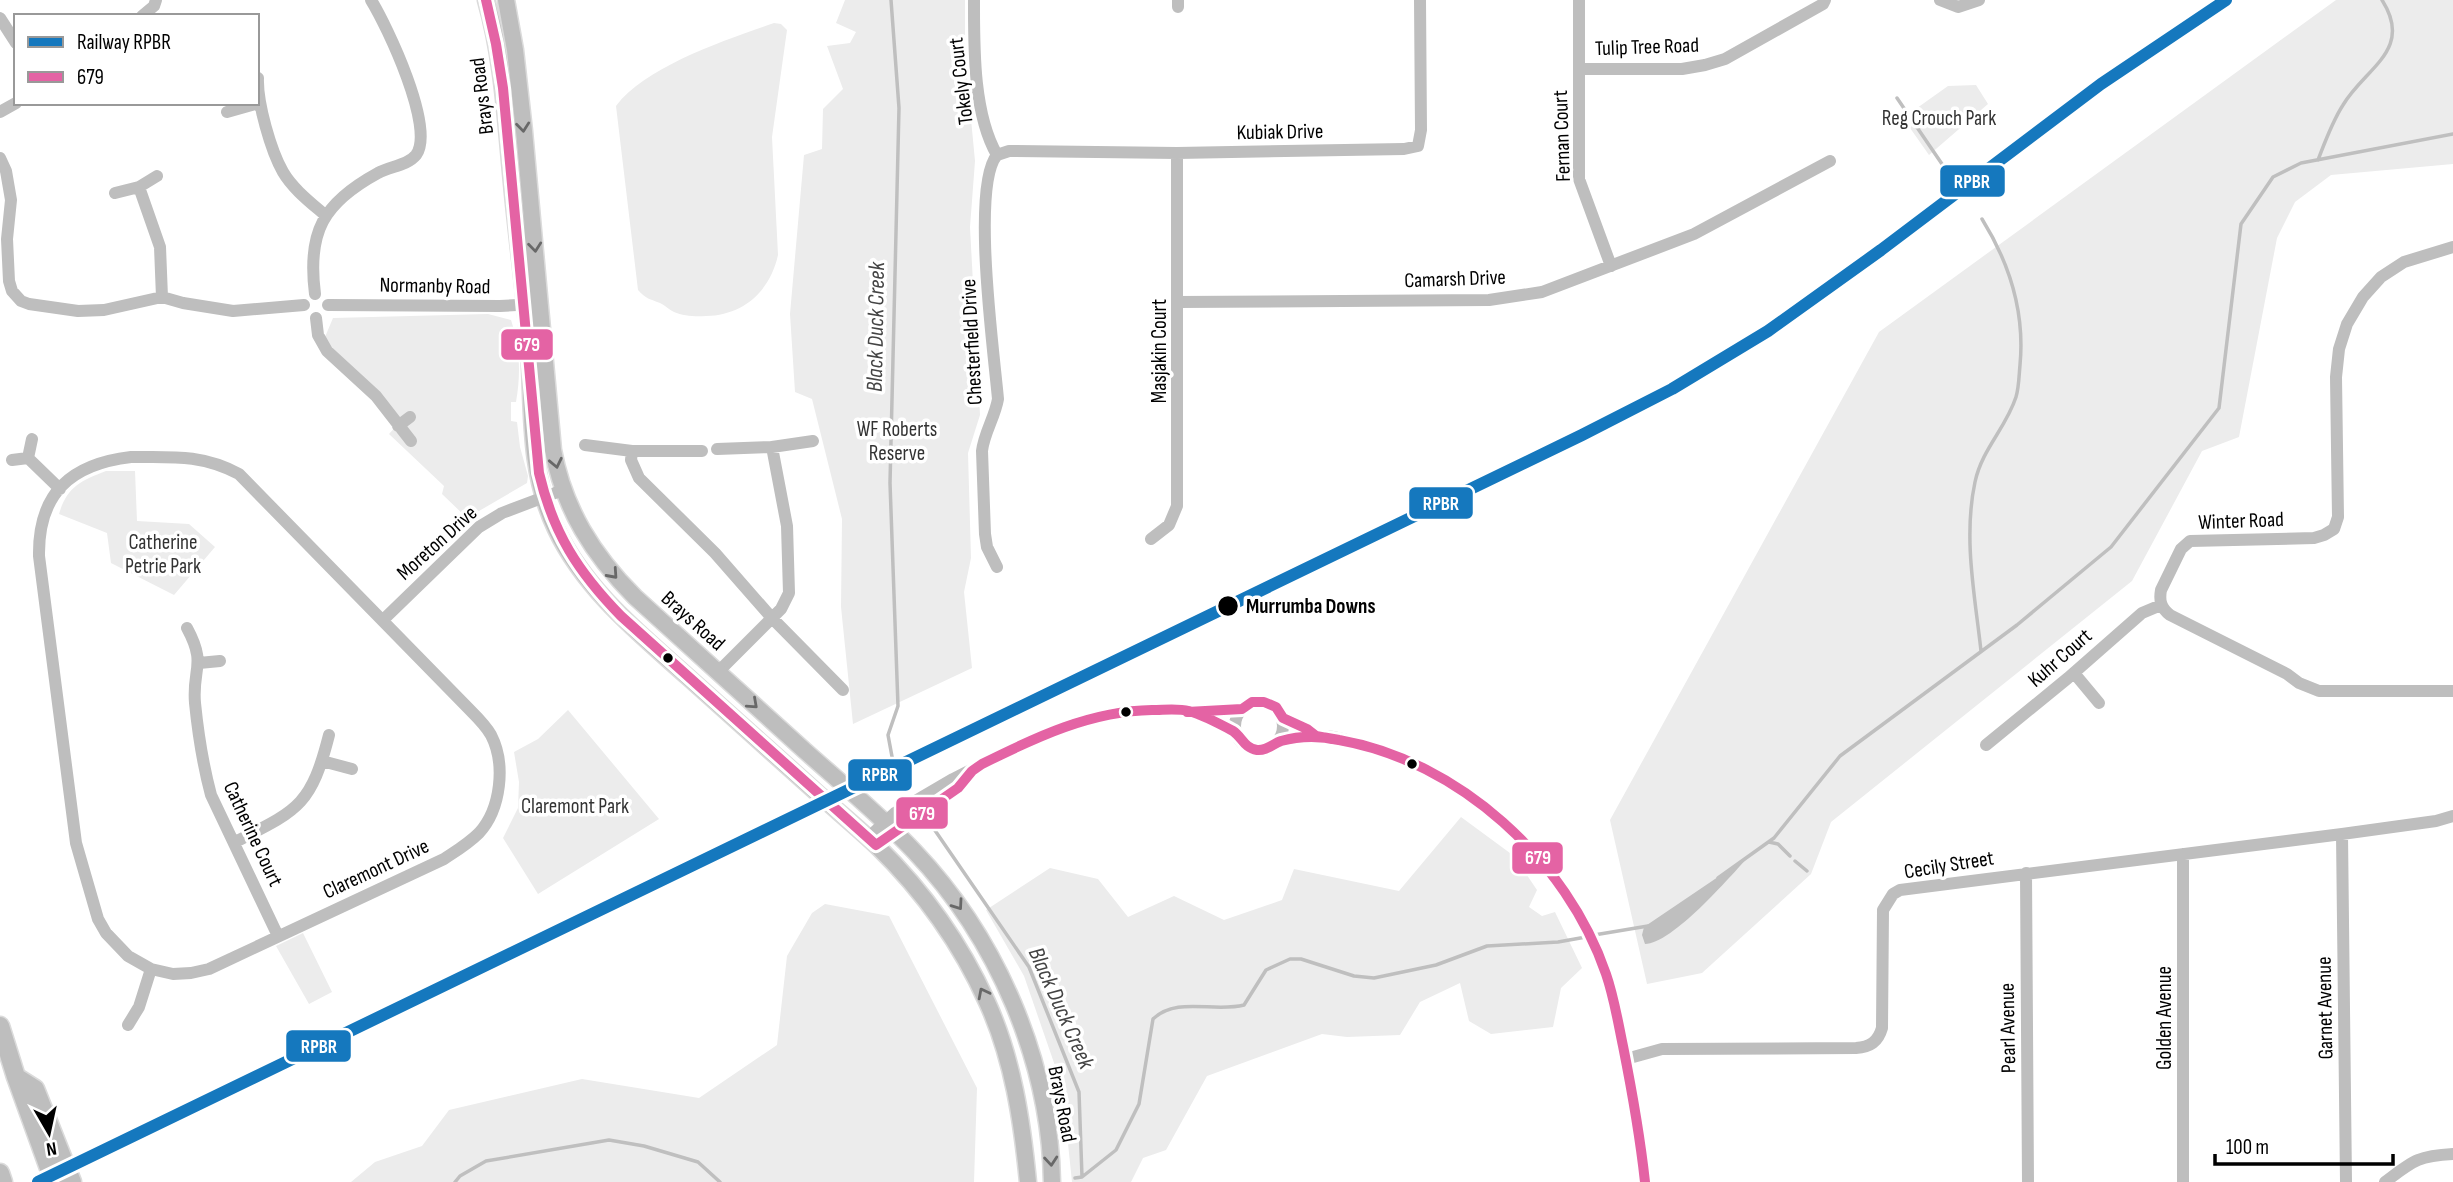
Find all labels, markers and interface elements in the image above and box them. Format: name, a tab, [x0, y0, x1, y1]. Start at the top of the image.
legend	[14, 14, 259, 105]
text: Railway RPBR	[77, 30, 171, 55]
street label: Tulip Tree Road	[1595, 33, 1699, 61]
street label: Tokely Court	[943, 36, 979, 126]
street label: Brays Road	[465, 56, 499, 136]
text: 679	[77, 65, 104, 90]
street label: Fernan Court	[1548, 90, 1576, 182]
park label: Reg Crouch Park	[1882, 106, 1996, 131]
street label: Kubiak Drive	[1236, 119, 1324, 145]
one-way arrow	[516, 121, 531, 132]
line badge: RPBR	[1939, 164, 2006, 198]
text: RPBR	[1954, 171, 1990, 194]
one-way arrow	[528, 241, 543, 252]
water label: Black Duck Creek	[861, 260, 891, 392]
street label: Camarsh Drive	[1404, 265, 1506, 293]
street label: Normanby Road	[379, 273, 491, 299]
street label: Chesterfield Drive	[956, 278, 988, 406]
street label: Masjakin Court	[1147, 299, 1172, 403]
line badge: 679	[500, 328, 554, 361]
text: 679	[514, 334, 540, 357]
park label: WF Roberts Reserve	[857, 417, 937, 466]
one-way arrow	[547, 457, 562, 469]
line badge: RPBR	[1408, 486, 1474, 520]
text: RPBR	[1423, 493, 1459, 516]
street label: Moreton Drive	[392, 501, 482, 585]
street label: Winter Road	[2198, 507, 2284, 535]
park label: Catherine Petrie Park	[125, 530, 201, 579]
one-way arrow	[605, 566, 617, 579]
street label: Brays Road	[656, 586, 730, 656]
marker: Murrumba Downs	[1216, 594, 1240, 618]
place label: Murrumba Downs	[1246, 594, 1376, 619]
street label: Kuhr Court	[2023, 623, 2097, 693]
unlabelled marker	[661, 651, 675, 665]
one-way arrow	[745, 696, 758, 708]
unlabelled marker	[1119, 705, 1133, 719]
unlabelled marker	[1405, 757, 1419, 771]
line badge: RPBR	[847, 758, 913, 792]
text: RPBR	[862, 764, 898, 787]
street label: Catherine Court	[218, 778, 288, 890]
park label: Claremont Park	[521, 794, 629, 819]
line badge: 679	[895, 796, 949, 830]
text: 679	[909, 803, 935, 826]
street label: Claremont Drive	[319, 834, 433, 904]
line badge: 679	[1511, 841, 1564, 875]
street label: Cecily Street	[1902, 846, 1996, 884]
text: 679	[1525, 847, 1551, 870]
one-way arrow	[950, 897, 962, 910]
water label: Black Duck Creek	[1022, 943, 1101, 1074]
street label: Garnet Avenue	[2312, 956, 2338, 1060]
street label: Golden Avenue	[2152, 966, 2177, 1070]
street label: Pearl Avenue	[1995, 983, 2021, 1073]
one-way arrow	[977, 988, 991, 1000]
line badge: RPBR	[285, 1029, 352, 1063]
text: RPBR	[301, 1036, 337, 1059]
street label: Brays Road	[1042, 1064, 1082, 1144]
north arrow	[14, 1098, 84, 1168]
scale bar	[2215, 1122, 2394, 1166]
text: 100 m	[2226, 1135, 2269, 1160]
text: N	[45, 1136, 58, 1160]
one-way arrow	[1043, 1156, 1058, 1167]

